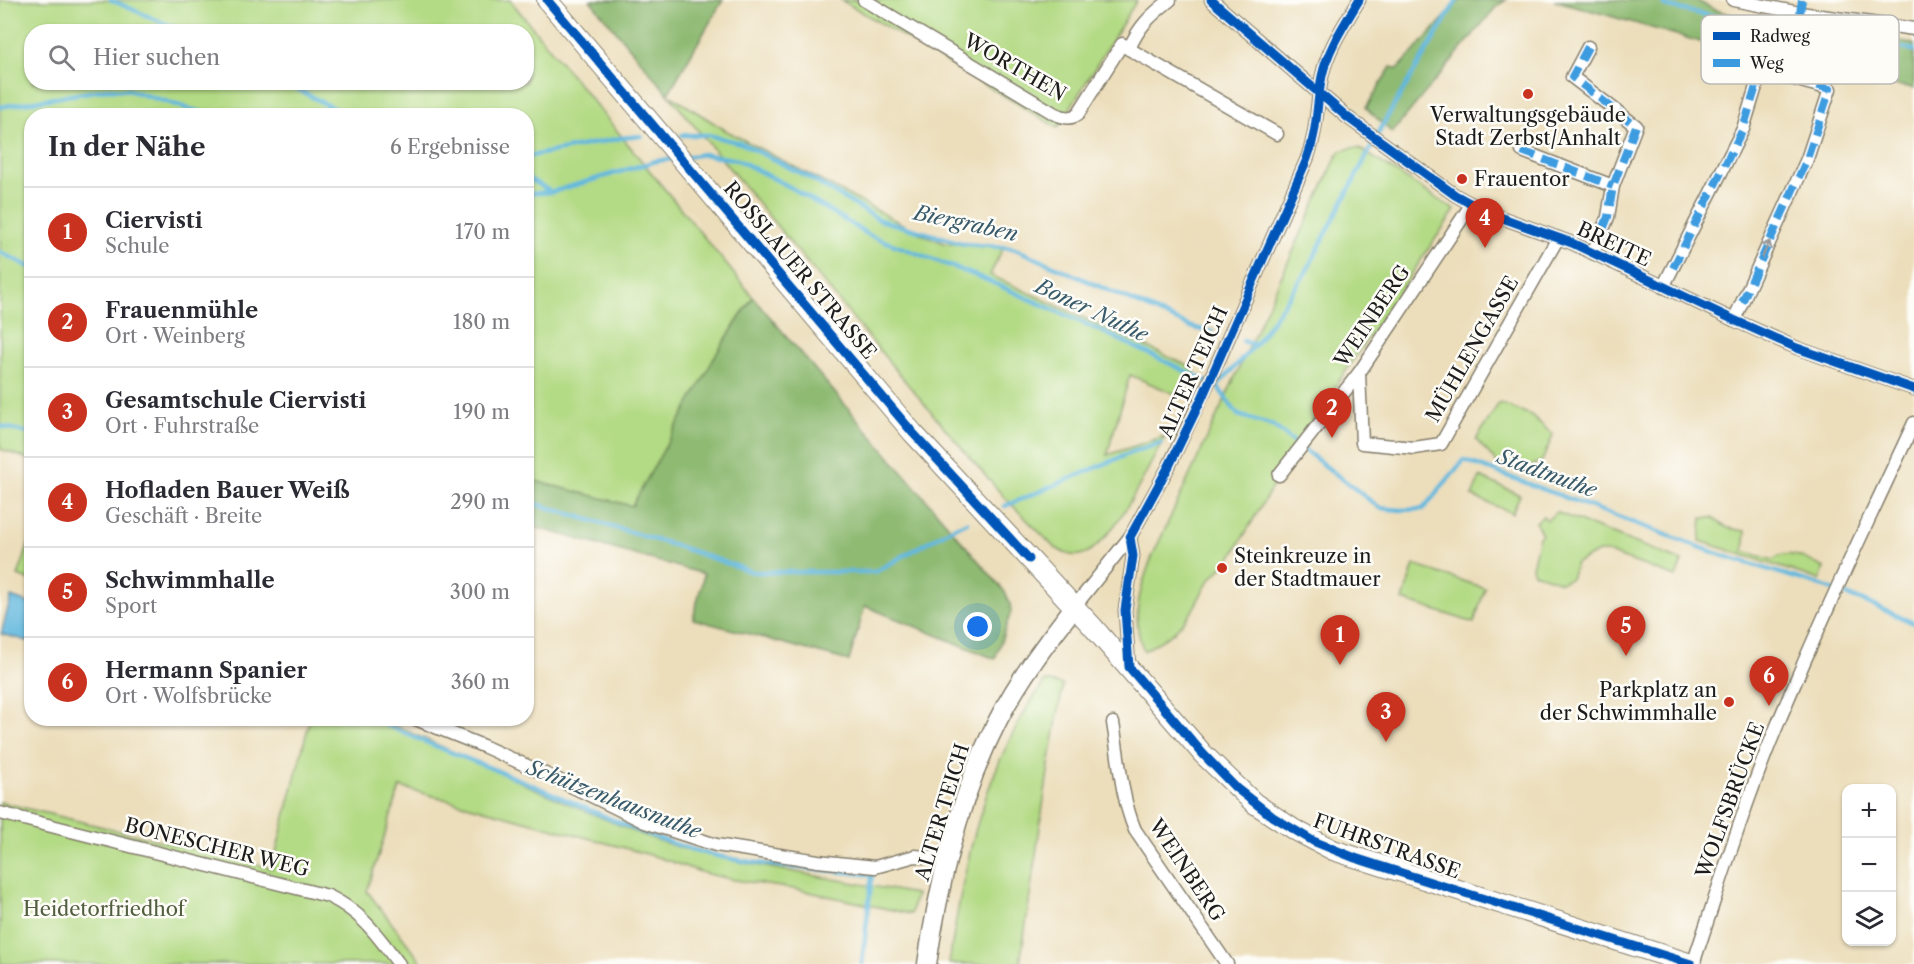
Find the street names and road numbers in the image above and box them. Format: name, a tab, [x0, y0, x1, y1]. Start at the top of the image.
street label: WORTHEN	[959, 28, 1071, 106]
street label: ROSSLAUER STRASSE	[719, 176, 881, 364]
street label: BREITE	[1573, 217, 1655, 271]
street label: WEINBERG	[1329, 260, 1415, 372]
street label: MÜHLENGASSE	[1420, 271, 1523, 426]
street label: ALTER TEICH	[1153, 302, 1233, 443]
street label: WOLFSBRÜCKE	[1689, 718, 1769, 882]
street label: ALTER TEICH	[909, 741, 974, 884]
street label: FUHRSTRASSE	[1310, 808, 1464, 884]
street label: BONESCHER WEG	[122, 812, 312, 882]
street label: WEINBERG	[1144, 814, 1230, 926]

